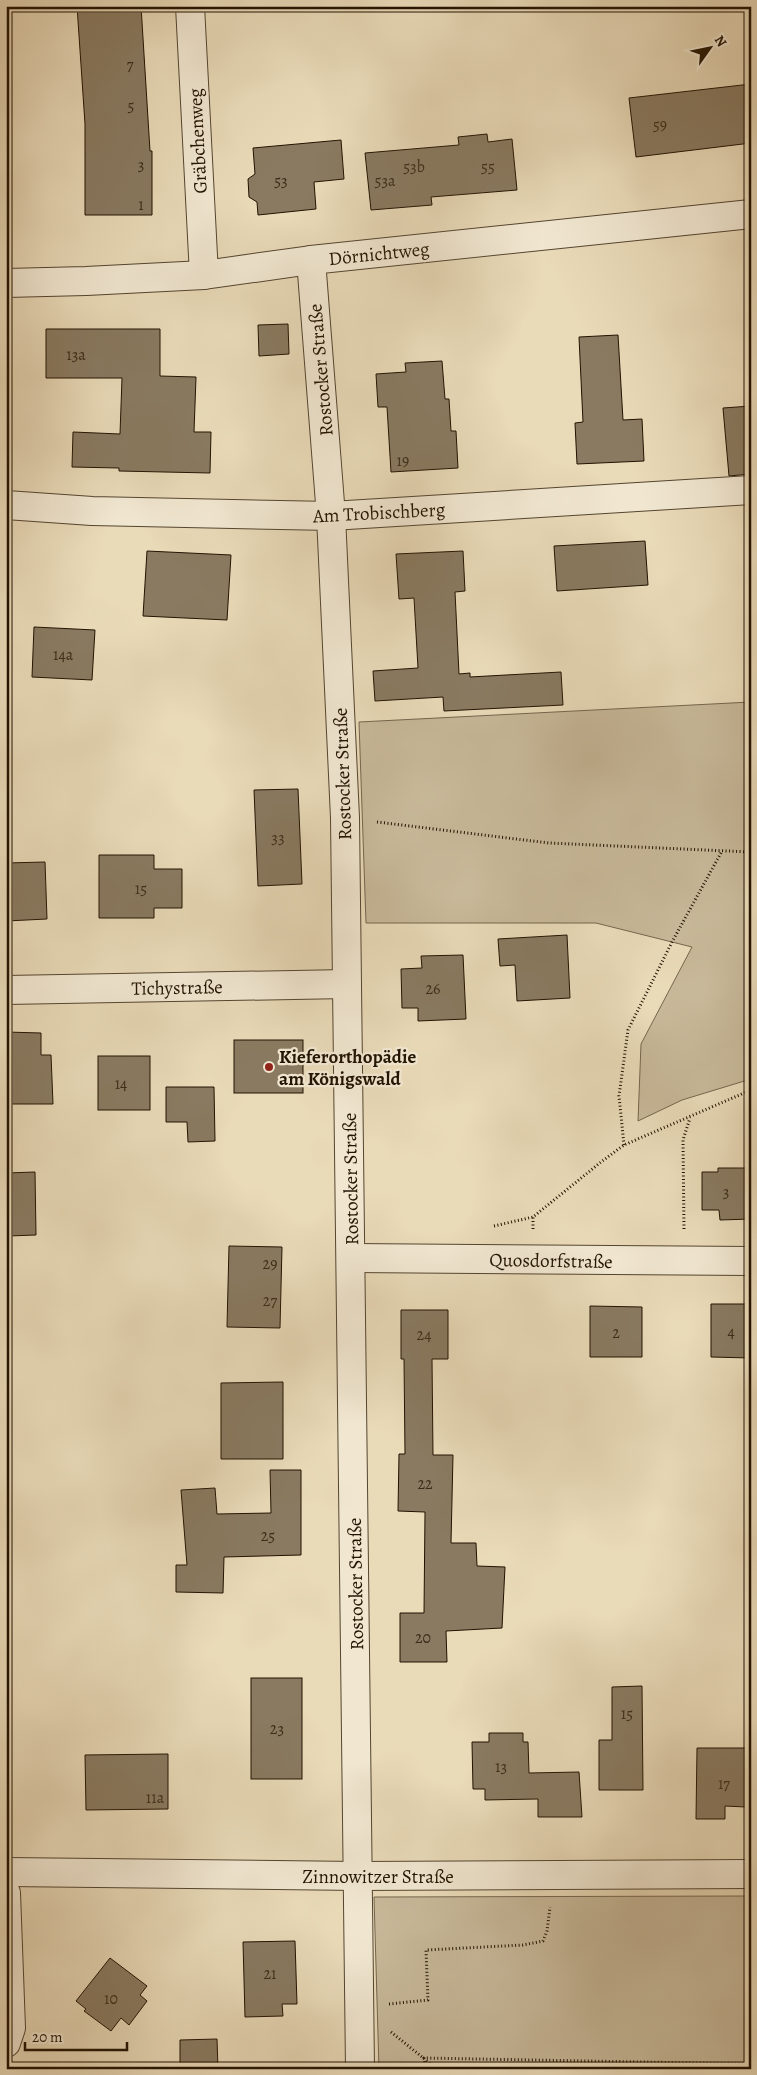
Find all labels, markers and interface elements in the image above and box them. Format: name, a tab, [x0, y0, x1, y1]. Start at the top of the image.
north arrow	[684, 22, 734, 72]
text: N	[710, 32, 731, 51]
house number: 7	[127, 54, 134, 76]
street label: Gräbchenweg	[182, 87, 214, 194]
house number: 5	[128, 95, 135, 117]
house number: 59	[653, 114, 667, 136]
house number: 3	[138, 154, 144, 176]
house number: 53b	[403, 156, 425, 178]
house number: 55	[481, 156, 495, 178]
house number: 53	[274, 170, 288, 192]
house number: 53a	[375, 170, 396, 192]
house number: 1	[138, 194, 144, 216]
street label: Dörnichtweg	[327, 236, 431, 272]
street label: Rostocker Straße	[302, 303, 340, 437]
house number: 13a	[66, 344, 86, 366]
house number: 19	[397, 450, 409, 472]
street label: Am Trobischberg	[311, 497, 446, 529]
house number: 14a	[53, 644, 74, 666]
street label: Rostocker Straße	[328, 707, 358, 841]
house number: 33	[271, 827, 285, 849]
house number: 15	[135, 878, 147, 900]
street label: Tichystraße	[131, 974, 223, 1002]
house number: 26	[426, 978, 441, 1000]
place label: Kieferorthopädie am Königswald	[279, 1044, 417, 1092]
marker: Kieferorthopädie am Königswald	[263, 1061, 275, 1073]
house number: 14	[115, 1073, 127, 1095]
street label: Rostocker Straße	[337, 1112, 365, 1245]
house number: 3	[723, 1181, 729, 1203]
street label: Quosdorfstraße	[489, 1247, 613, 1275]
house number: 29	[263, 1253, 277, 1275]
house number: 27	[263, 1290, 277, 1312]
house number: 4	[727, 1321, 735, 1343]
house number: 2	[612, 1322, 620, 1344]
house number: 24	[417, 1324, 431, 1346]
house number: 22	[417, 1473, 433, 1495]
street label: Rostocker Straße	[342, 1517, 370, 1650]
house number: 25	[261, 1525, 275, 1547]
house number: 20	[415, 1627, 431, 1649]
house number: 15	[621, 1703, 633, 1725]
house number: 23	[270, 1718, 284, 1740]
house number: 13	[495, 1756, 507, 1778]
house number: 17	[718, 1773, 730, 1795]
house number: 11a	[146, 1787, 165, 1809]
street label: Zinnowitzer Straße	[302, 1864, 454, 1890]
house number: 21	[263, 1963, 277, 1985]
house number: 10	[104, 1988, 118, 2010]
scale bar	[25, 2020, 128, 2052]
text: 20 m	[32, 2027, 63, 2047]

